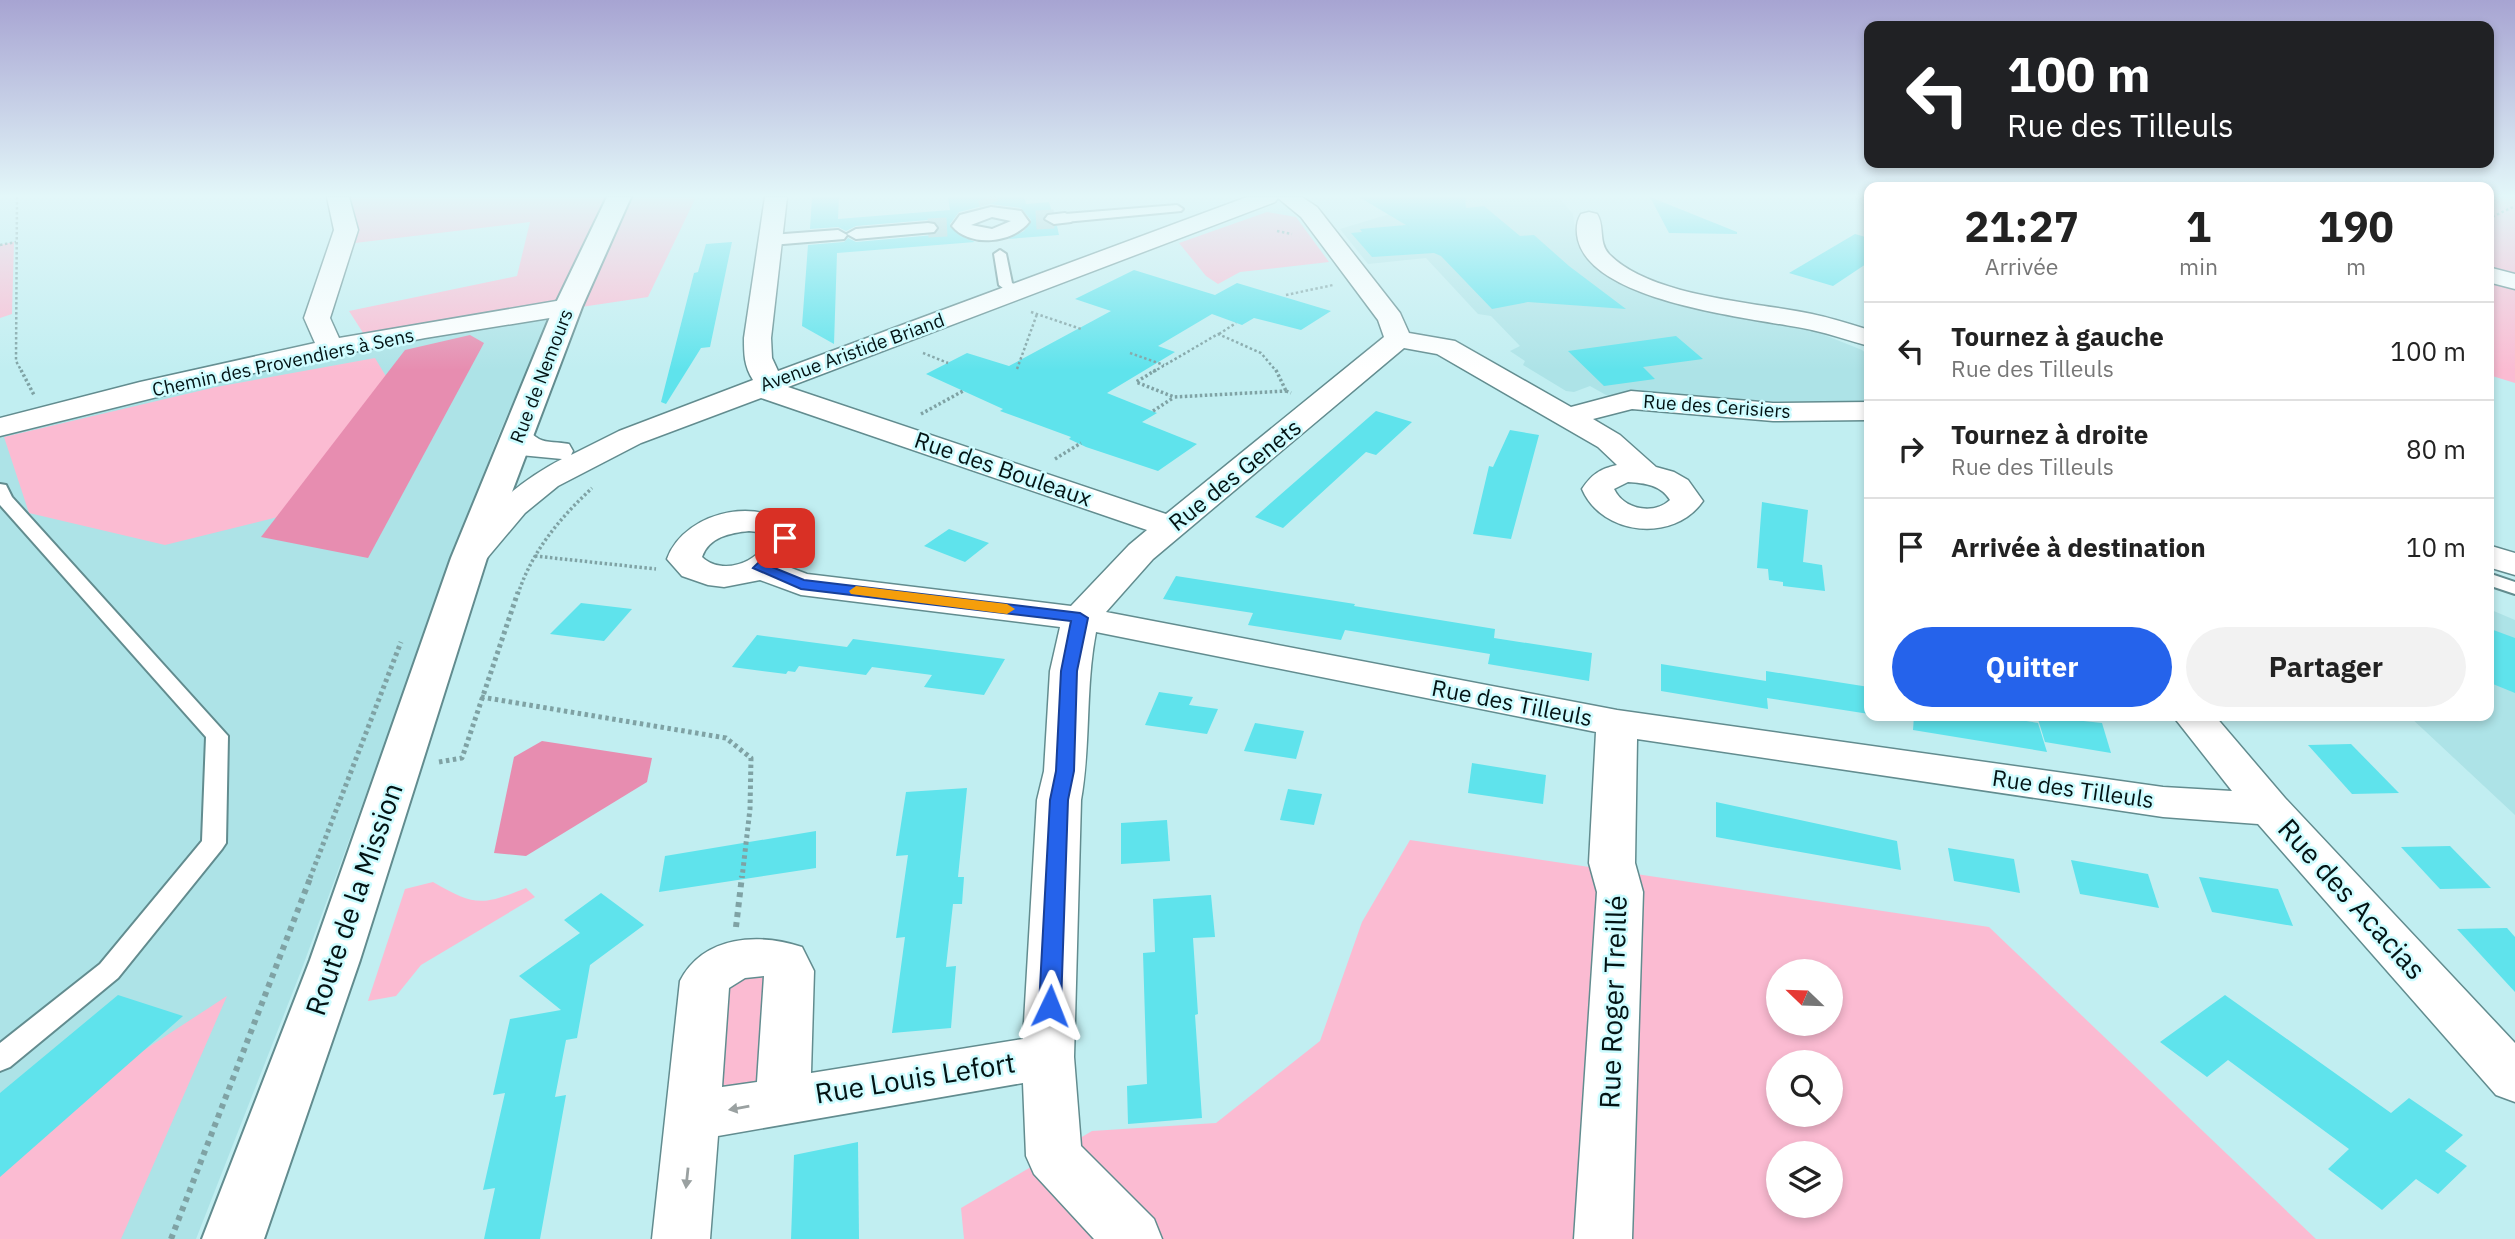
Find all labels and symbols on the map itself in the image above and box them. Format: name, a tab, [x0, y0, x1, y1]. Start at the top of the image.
street label: Rue de Nemours	[504, 305, 578, 447]
street label: Avenue Aristide Briand	[757, 307, 947, 397]
street label: Chemin des Provendiers à Sens	[150, 323, 416, 401]
street label: Rue des Cerisiers	[1643, 389, 1791, 423]
street label: Rue des Genets	[1162, 412, 1307, 537]
street label: Rue des Bouleaux	[911, 424, 1096, 513]
pin	[755, 508, 815, 568]
street label: Rue des Tilleuls	[1429, 672, 1595, 732]
street label: Rue des Tilleuls	[1990, 762, 2156, 814]
street label: Route de la Mission	[296, 778, 411, 1020]
street label: Rue des Acacias	[2270, 810, 2434, 987]
street label: Rue Roger Treillé	[1590, 895, 1635, 1109]
north arrow	[1766, 959, 1843, 1036]
position arrow	[1013, 969, 1087, 1043]
street label: Rue Louis Lefort	[812, 1043, 1018, 1112]
one-way arrow	[728, 1103, 750, 1114]
one-way arrow	[681, 1167, 692, 1189]

